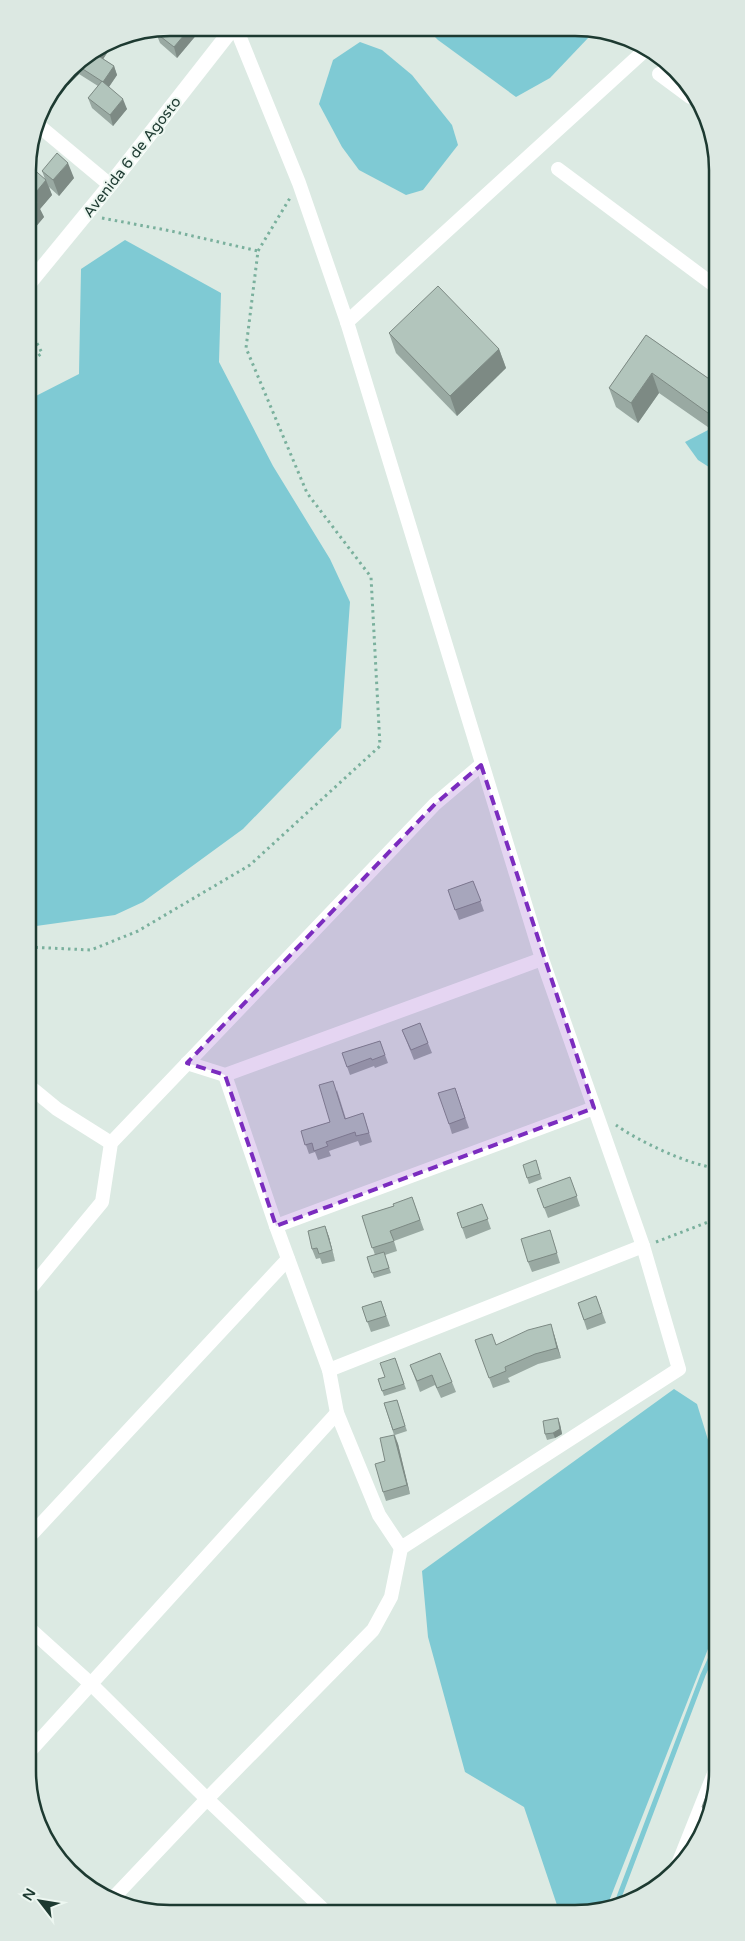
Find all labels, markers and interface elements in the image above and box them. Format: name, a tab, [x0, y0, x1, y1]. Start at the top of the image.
street label: Avenida 6 de Agosto	[79, 93, 185, 221]
north arrow	[15, 1876, 65, 1926]
text: N	[19, 1885, 39, 1904]

